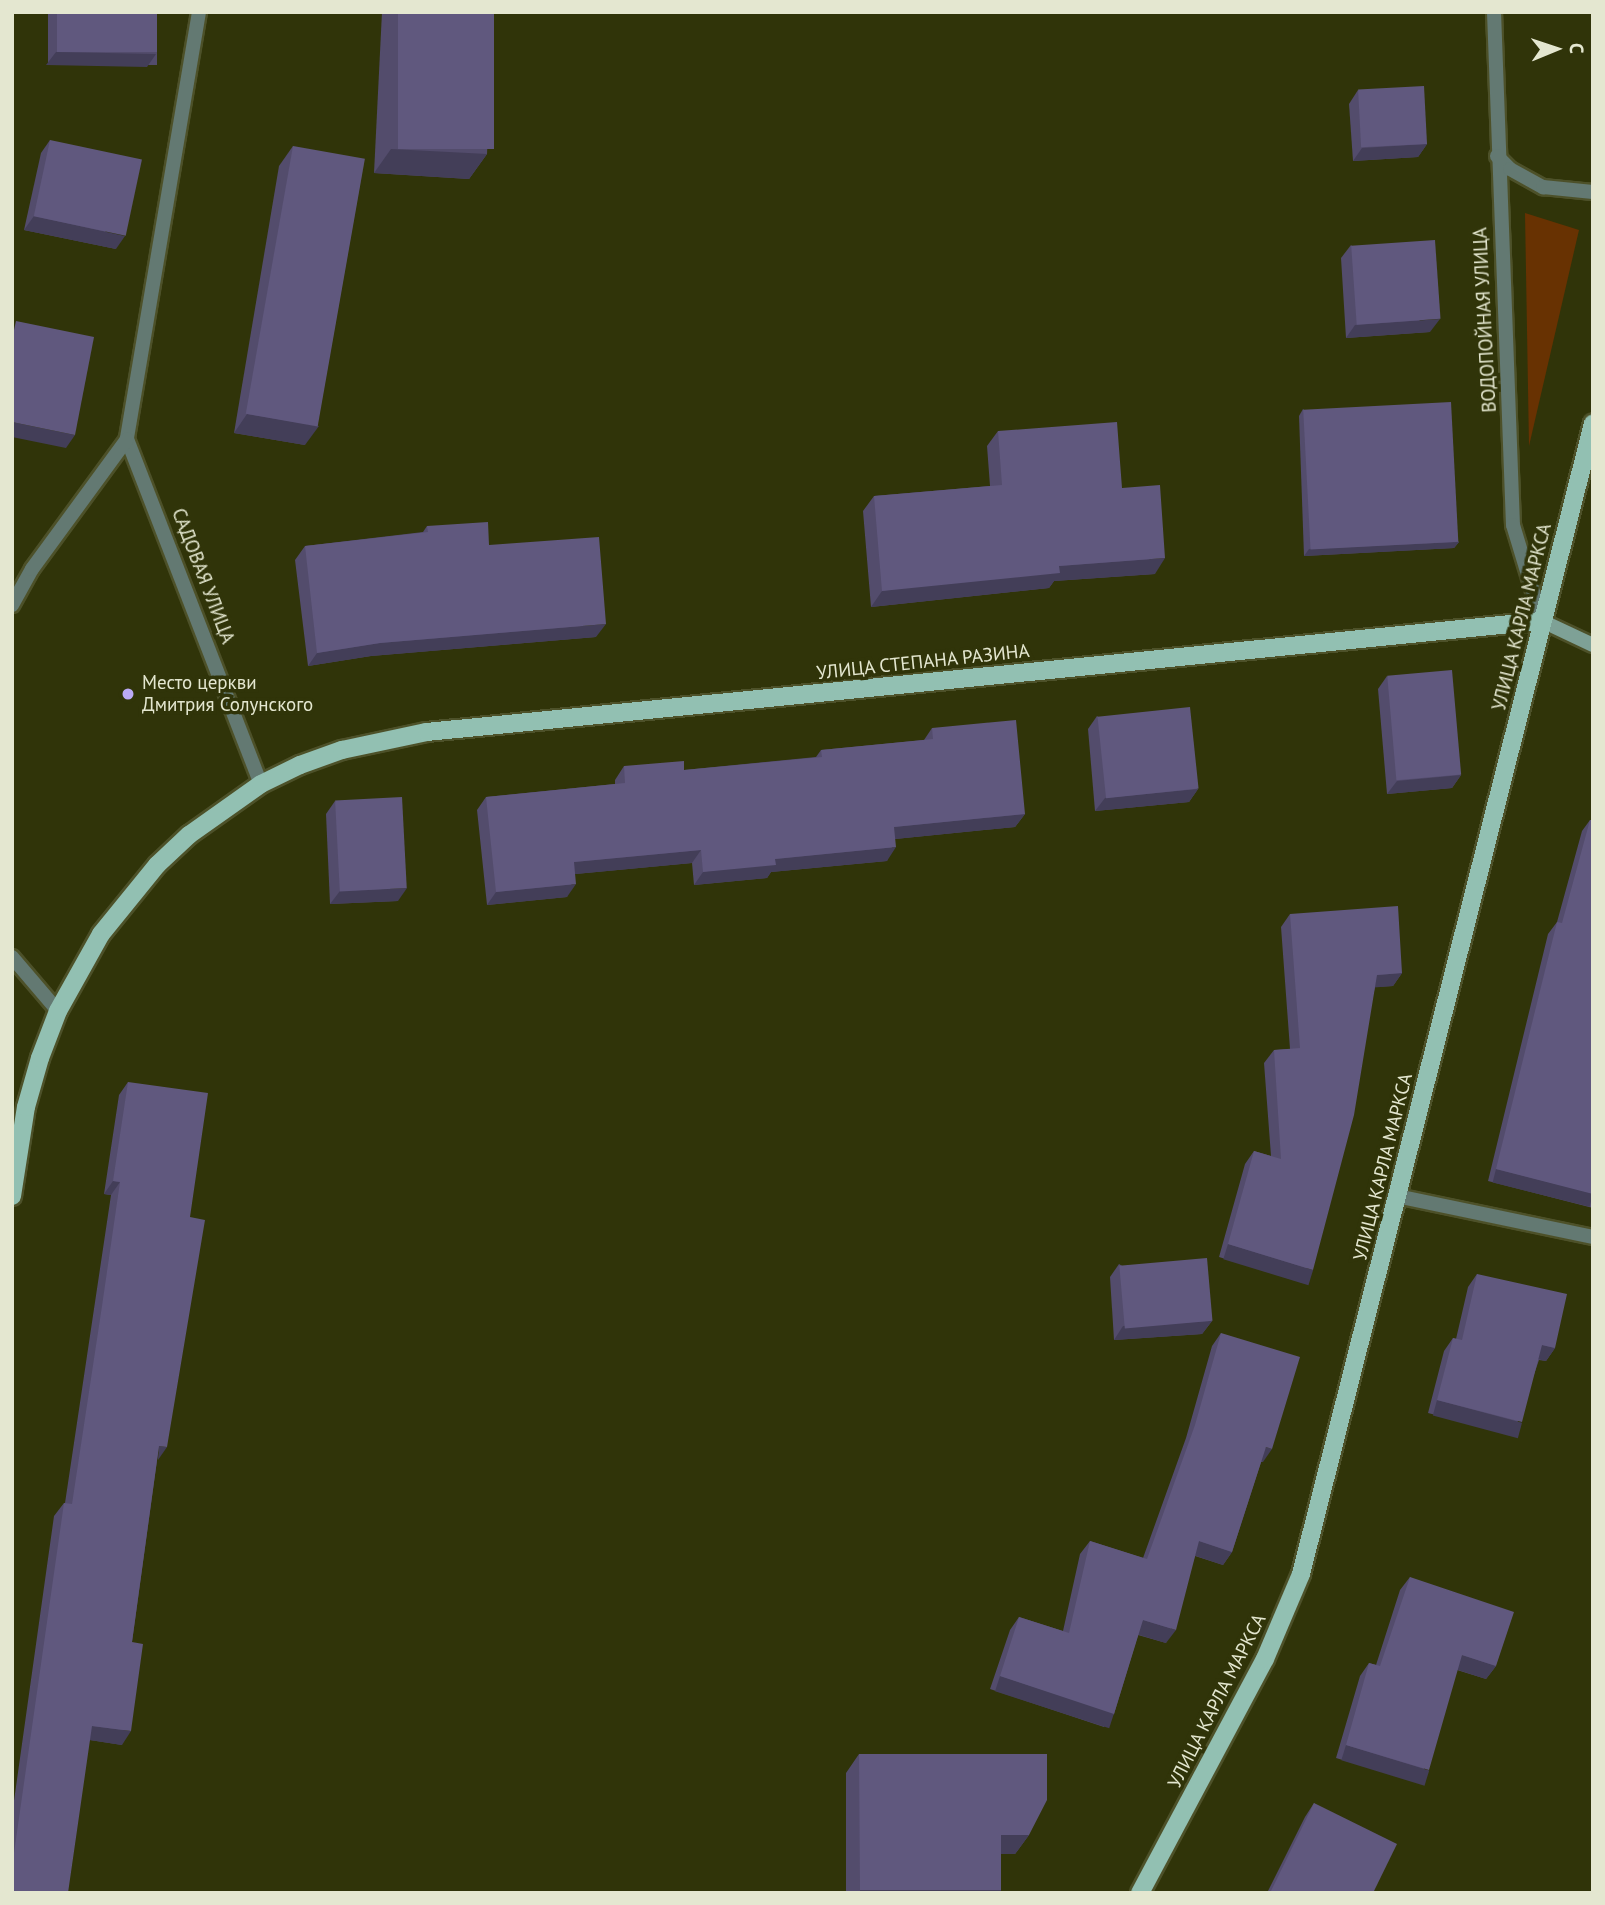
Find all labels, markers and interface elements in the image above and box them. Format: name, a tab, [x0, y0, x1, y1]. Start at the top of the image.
north arrow	[1521, 14, 1591, 84]
text: С	[1565, 43, 1589, 54]
street label: ВОДОПОЙНАЯ УЛИЦА	[1469, 227, 1501, 413]
street label: САДОВАЯ УЛИЦА	[167, 505, 239, 647]
street label: УЛИЦА КАРЛА МАРКСА	[1488, 520, 1556, 714]
street label: УЛИЦА СТЕПАНА РАЗИНА	[815, 639, 1031, 685]
place label: Место церкви Дмитрия Солунского	[142, 672, 313, 716]
marker: Место церкви Дмитрия Солунского	[120, 686, 136, 702]
street label: УЛИЦА КАРЛА МАРКСА	[1349, 1070, 1417, 1264]
street label: УЛИЦА КАРЛА МАРКСА	[1163, 1610, 1271, 1792]

